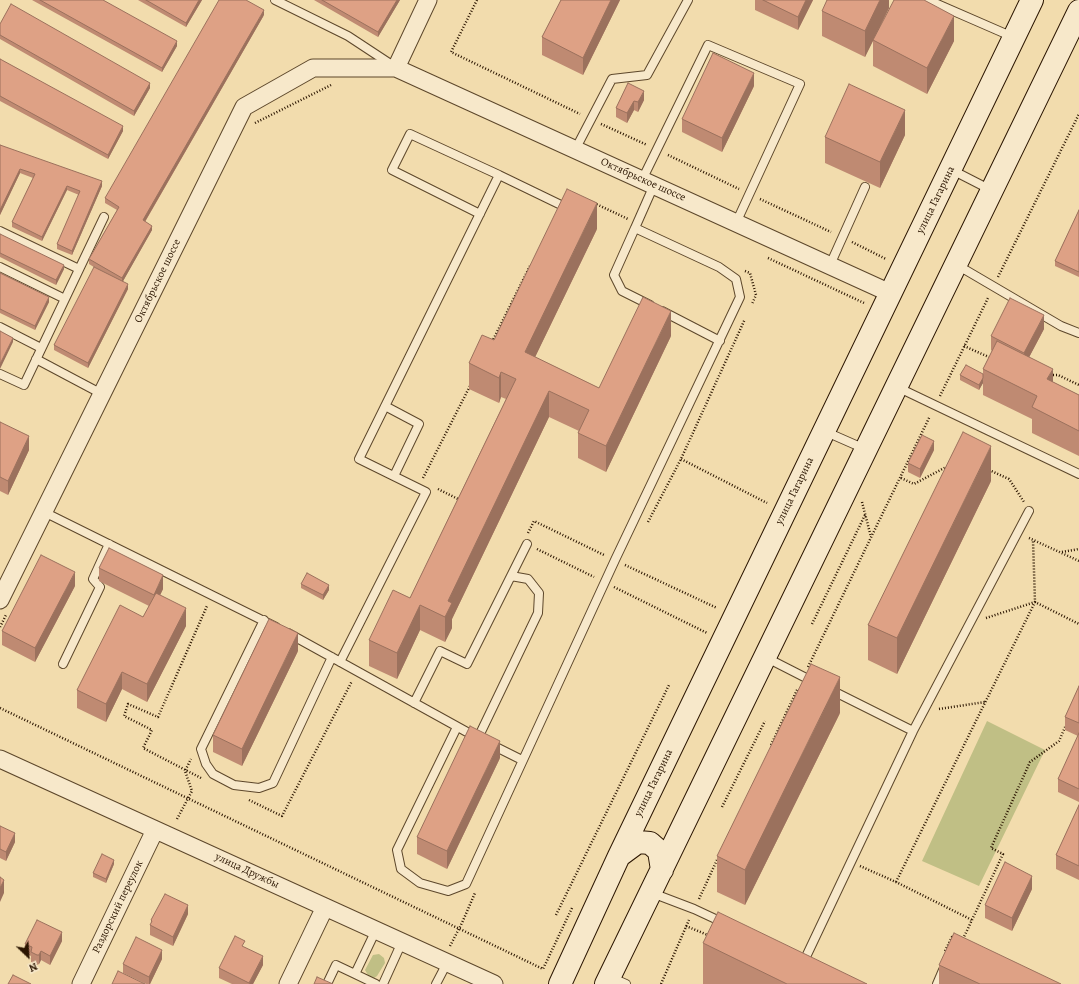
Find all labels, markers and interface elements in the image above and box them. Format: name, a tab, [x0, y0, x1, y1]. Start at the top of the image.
street label: Октябрьское шоссе	[598, 155, 688, 205]
street label: улица Гагарина	[914, 164, 958, 236]
street label: Октябрьское шоссе	[132, 237, 184, 325]
street label: улица Гагарина	[773, 455, 817, 527]
street label: улица Гагарина	[632, 747, 676, 819]
street label: улица Дружбы	[213, 850, 281, 892]
street label: Раздорский переулок	[90, 858, 146, 956]
north arrow	[8, 936, 48, 976]
text: N	[26, 959, 40, 976]

